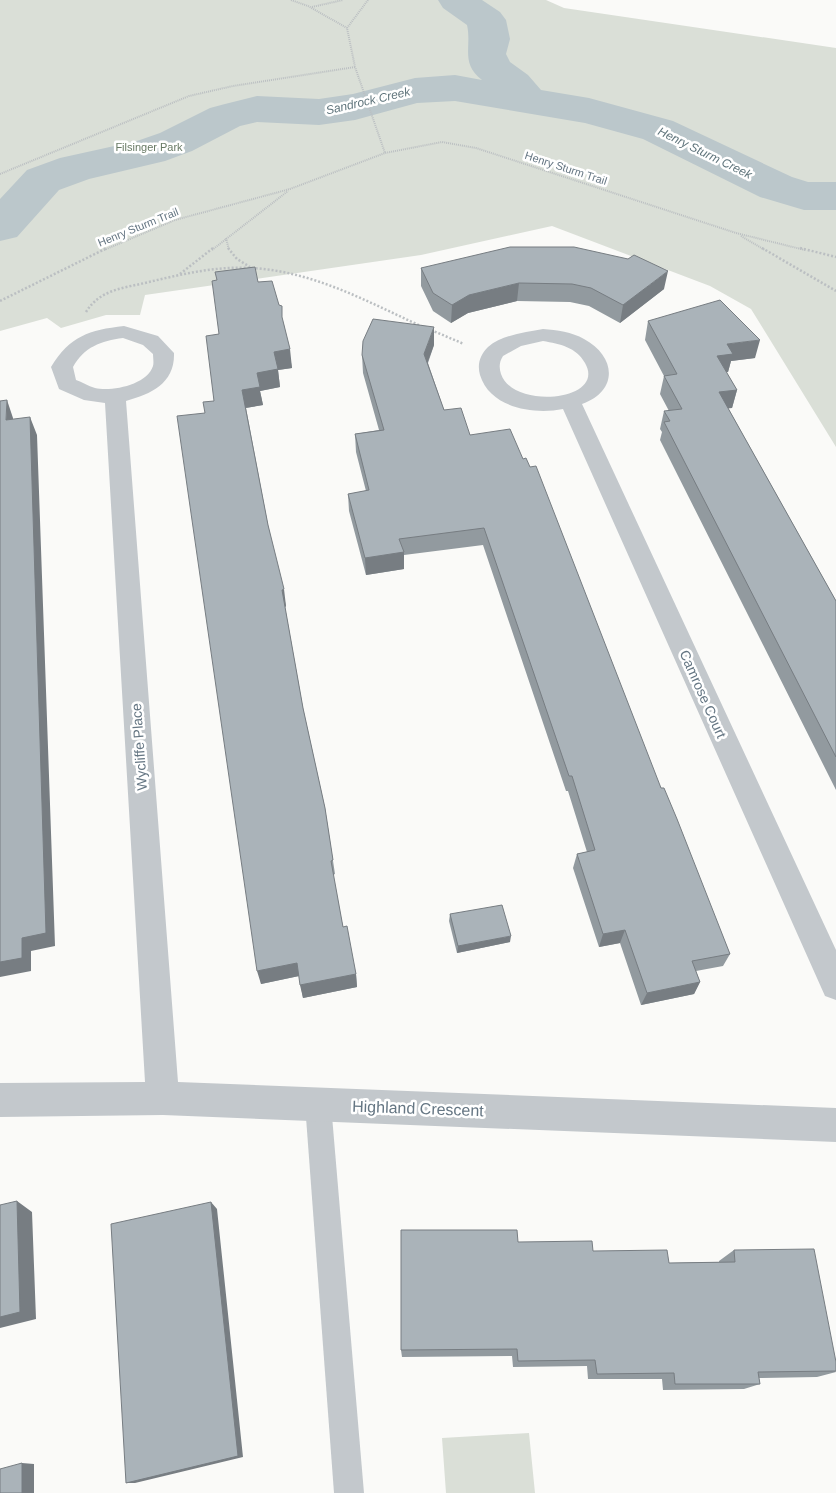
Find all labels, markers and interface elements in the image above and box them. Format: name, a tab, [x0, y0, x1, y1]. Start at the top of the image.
water label: Sandrock Creek	[325, 84, 412, 117]
water label: Henry Sturm Creek	[656, 124, 755, 182]
park label: Filsinger Park	[115, 141, 183, 153]
street label: Henry Sturm Trail	[523, 149, 609, 187]
street label: Henry Sturm Trail	[96, 205, 180, 249]
street label: Camrose Court	[676, 647, 730, 741]
street label: Wycliffe Place	[128, 703, 150, 791]
street label: Highland Crescent	[352, 1098, 485, 1119]

